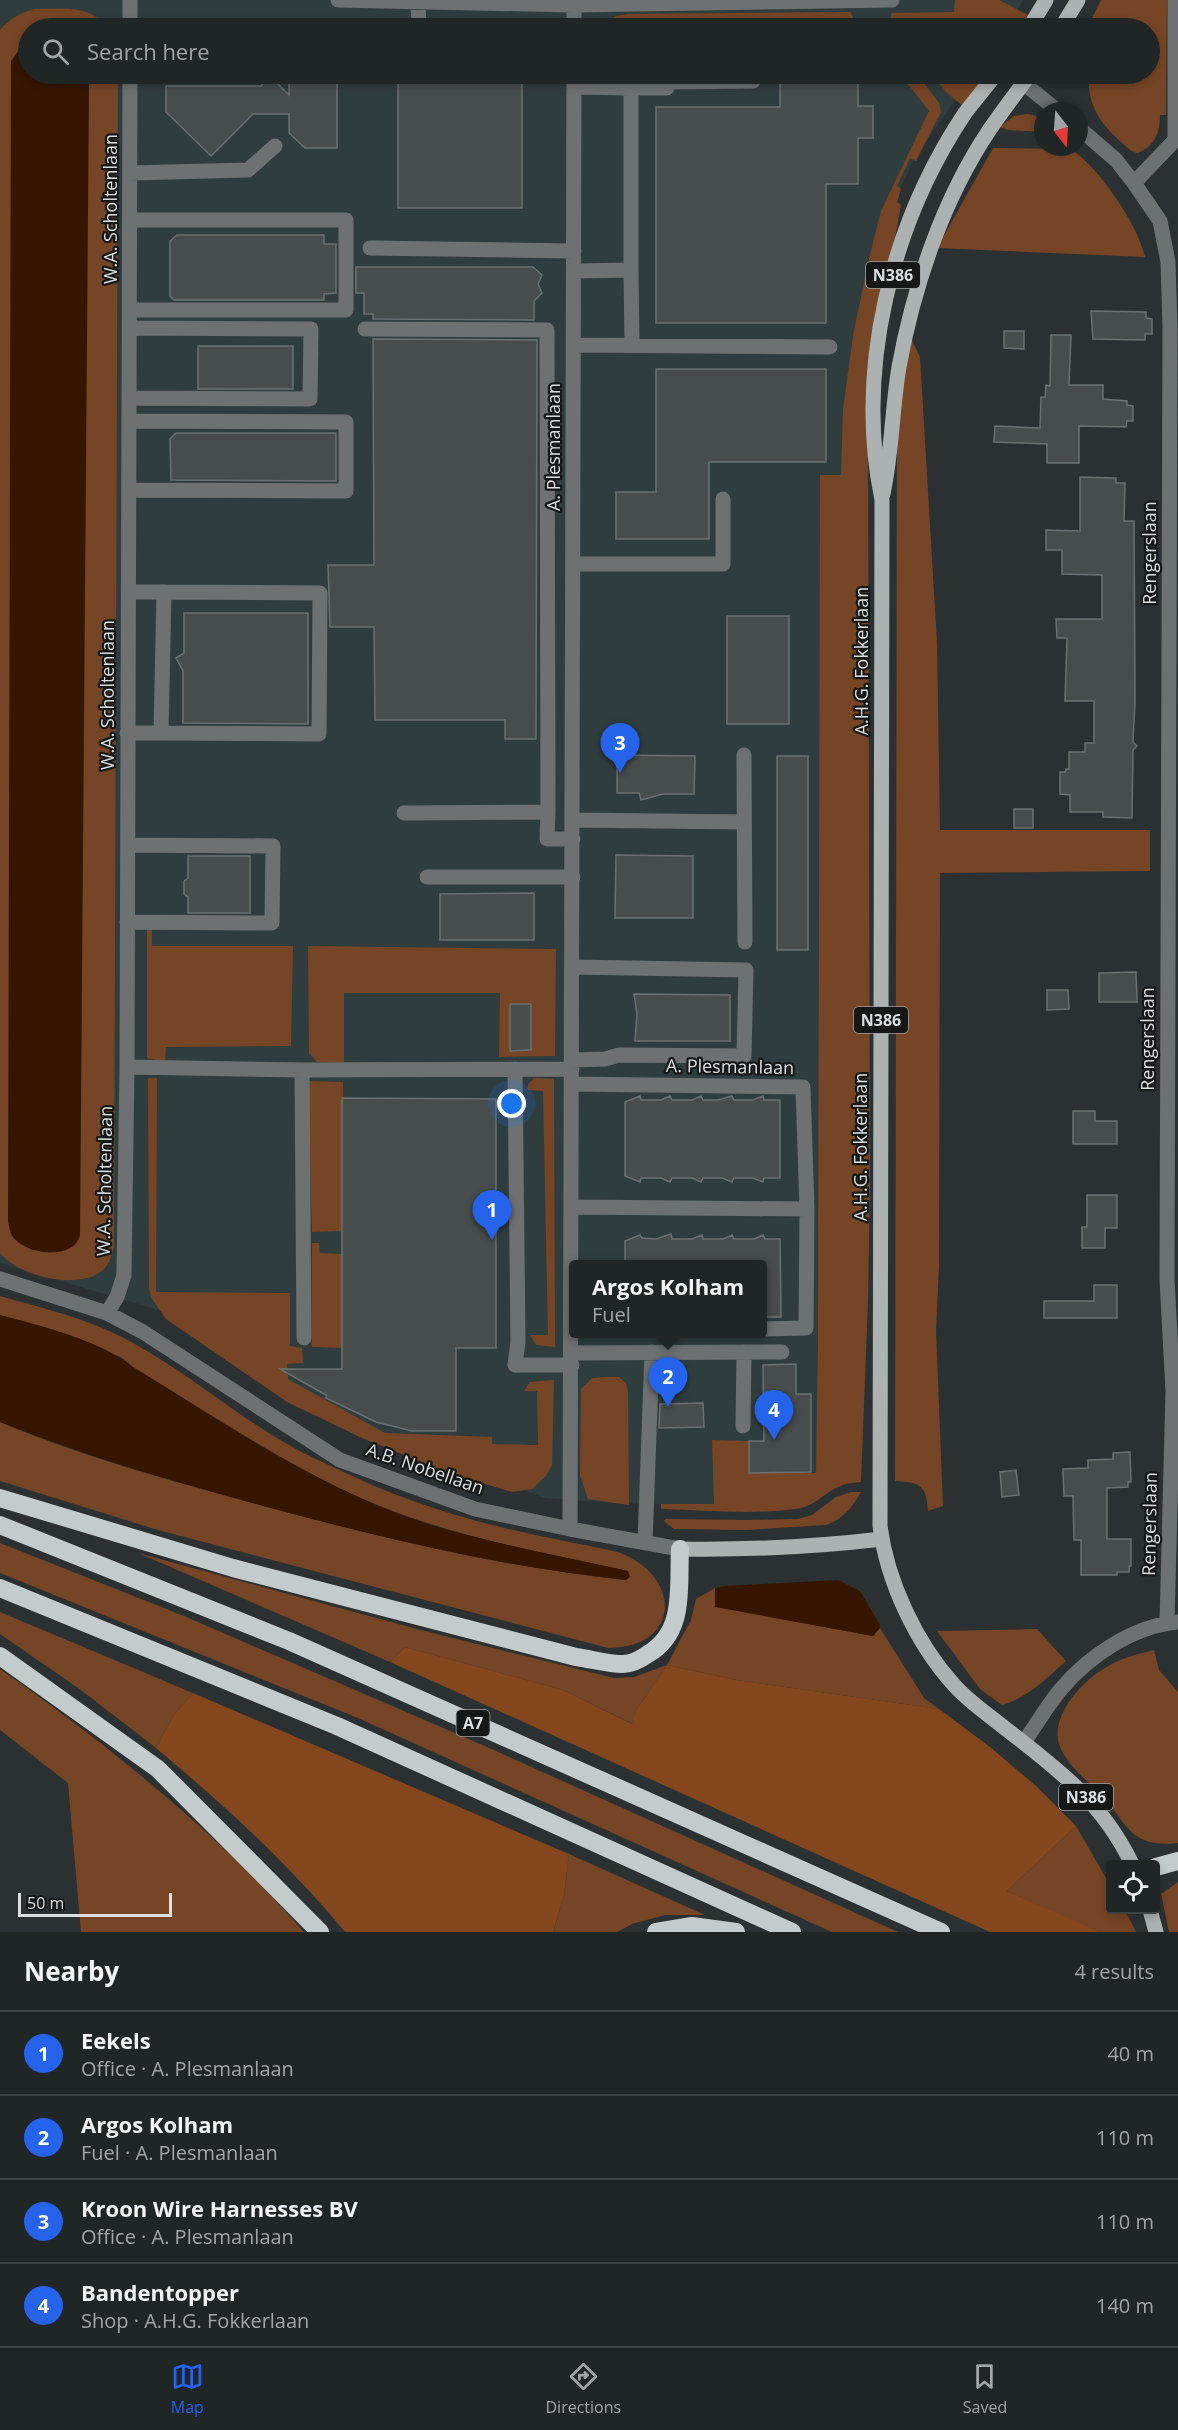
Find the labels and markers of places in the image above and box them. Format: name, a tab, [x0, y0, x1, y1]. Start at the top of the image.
pin: 3	[600, 724, 640, 773]
pin: 1	[472, 1190, 512, 1240]
pin: 2	[648, 1358, 688, 1407]
pin: 4	[754, 1390, 794, 1440]

